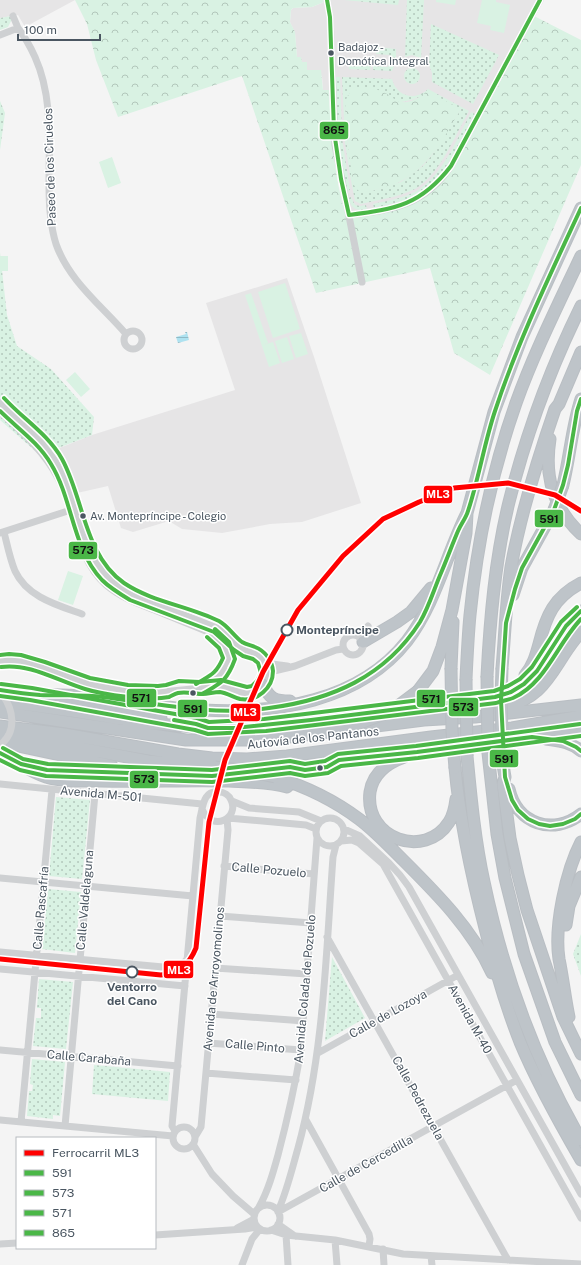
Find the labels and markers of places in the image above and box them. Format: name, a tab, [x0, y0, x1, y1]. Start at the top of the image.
place label: Badajoz - Domótica Integral	[338, 41, 429, 67]
marker: Badajoz - Domótica Integral	[326, 48, 336, 58]
place label: Av. Montepríncipe - Colegio	[90, 510, 226, 522]
marker: Av. Montepríncipe - Colegio	[78, 511, 88, 521]
marker: Montepríncipe	[280, 623, 294, 637]
place label: Montepríncipe	[296, 623, 379, 637]
unlabelled marker	[188, 688, 198, 698]
unlabelled marker	[315, 763, 325, 773]
marker: Ventorro del Cano	[125, 965, 139, 979]
place label: Ventorro del Cano	[107, 980, 157, 1008]

